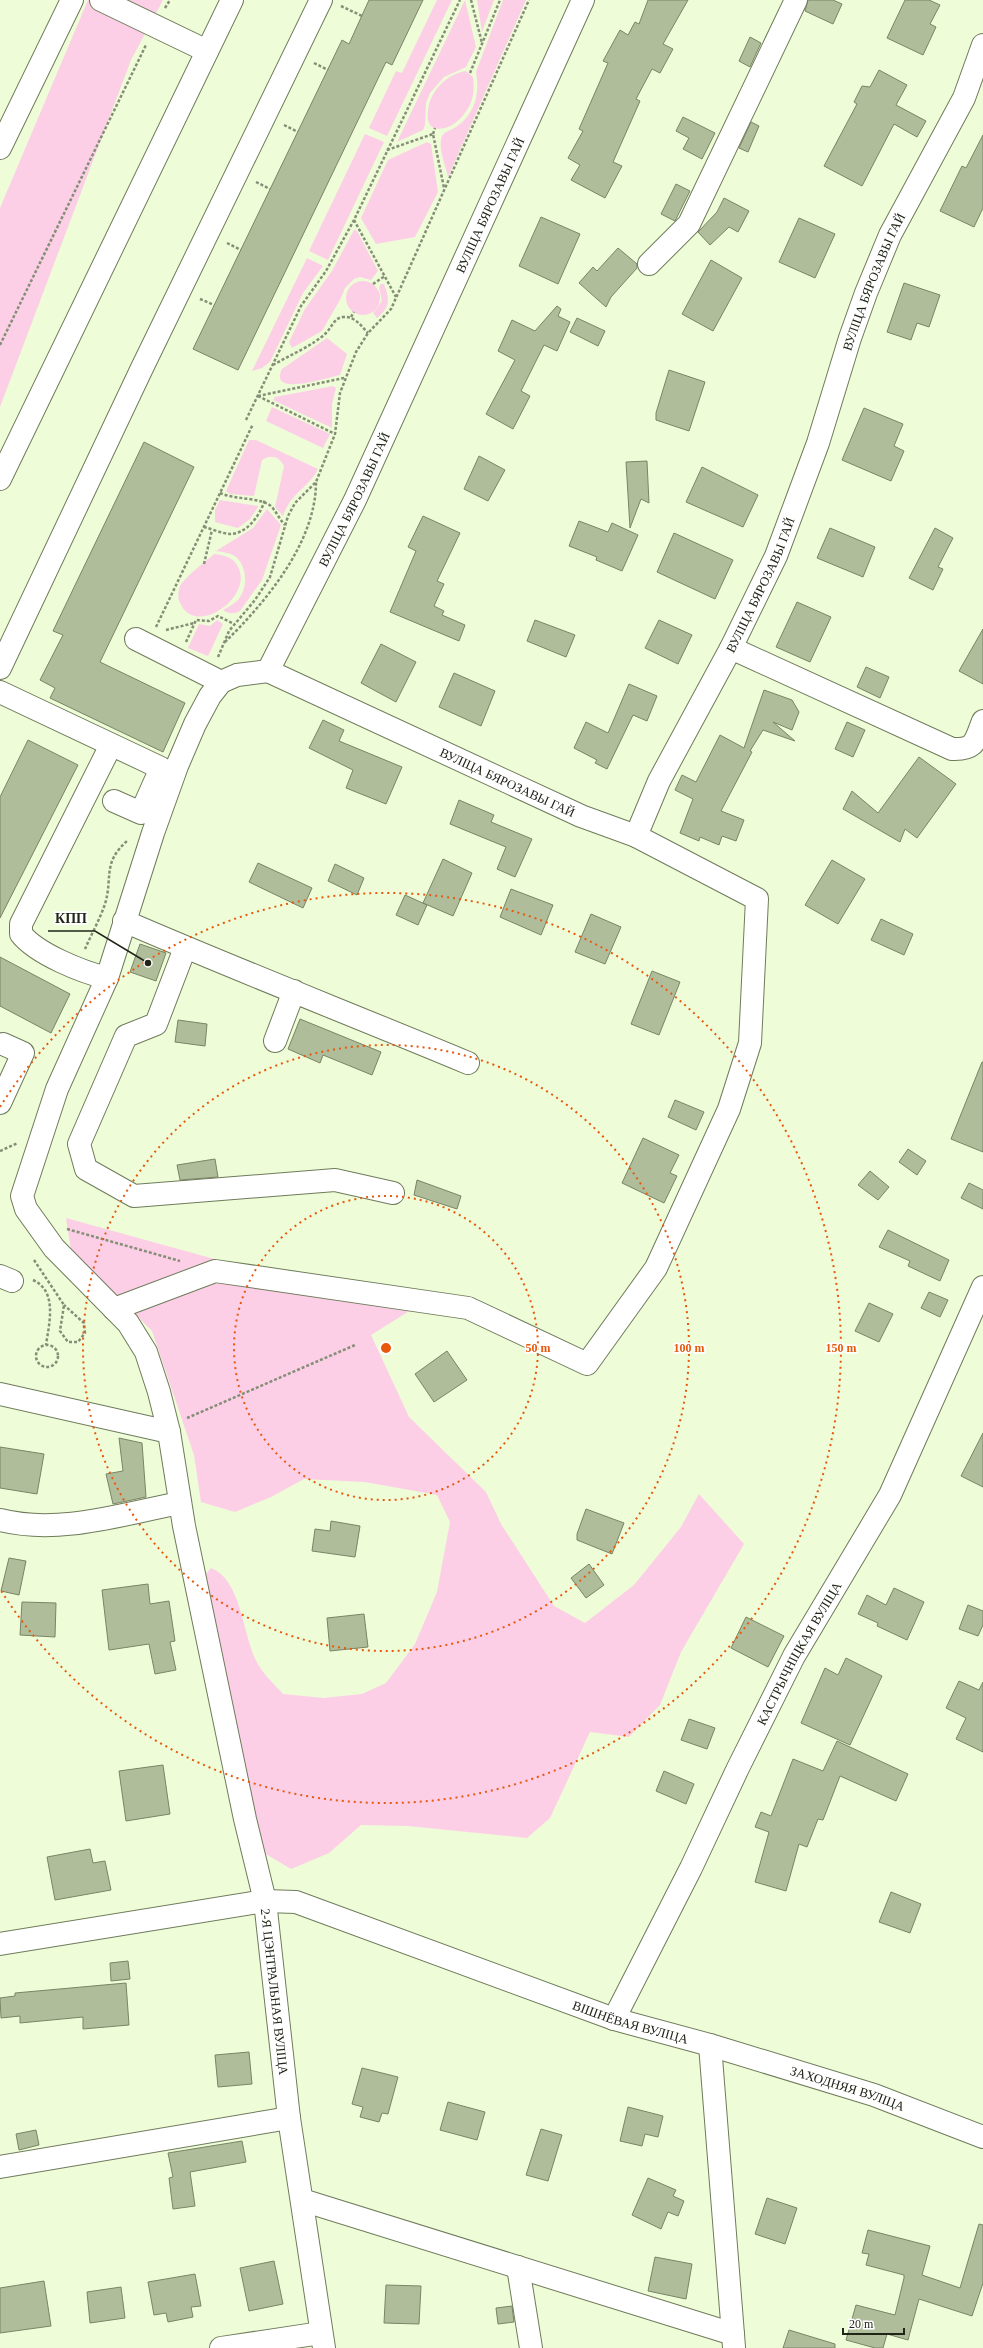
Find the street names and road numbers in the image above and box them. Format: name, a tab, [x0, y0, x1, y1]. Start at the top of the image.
street label: ВУЛІЦА БЯРОЗАВЫ ГАЙ	[453, 135, 527, 275]
street label: ВУЛІЦА БЯРОЗАВЫ ГАЙ	[840, 211, 908, 352]
street label: ВУЛІЦА БЯРОЗАВЫ ГАЙ	[315, 430, 393, 569]
street label: ВУЛІЦА БЯРОЗАВЫ ГАЙ	[723, 515, 798, 655]
street label: ВУЛІЦА БЯРОЗАВЫ ГАЙ	[437, 745, 577, 820]
street label: КАСТРЫЧНІЦКАЯ ВУЛІЦА	[754, 1578, 845, 1728]
street label: 2-Я ЦЭНТРАЛЬНАЯ ВУЛІЦА	[258, 1908, 291, 2076]
street label: ВІШНЁВАЯ ВУЛІЦА	[571, 1997, 690, 2047]
street label: ЗАХОДНЯЯ ВУЛІЦА	[788, 2063, 907, 2114]

